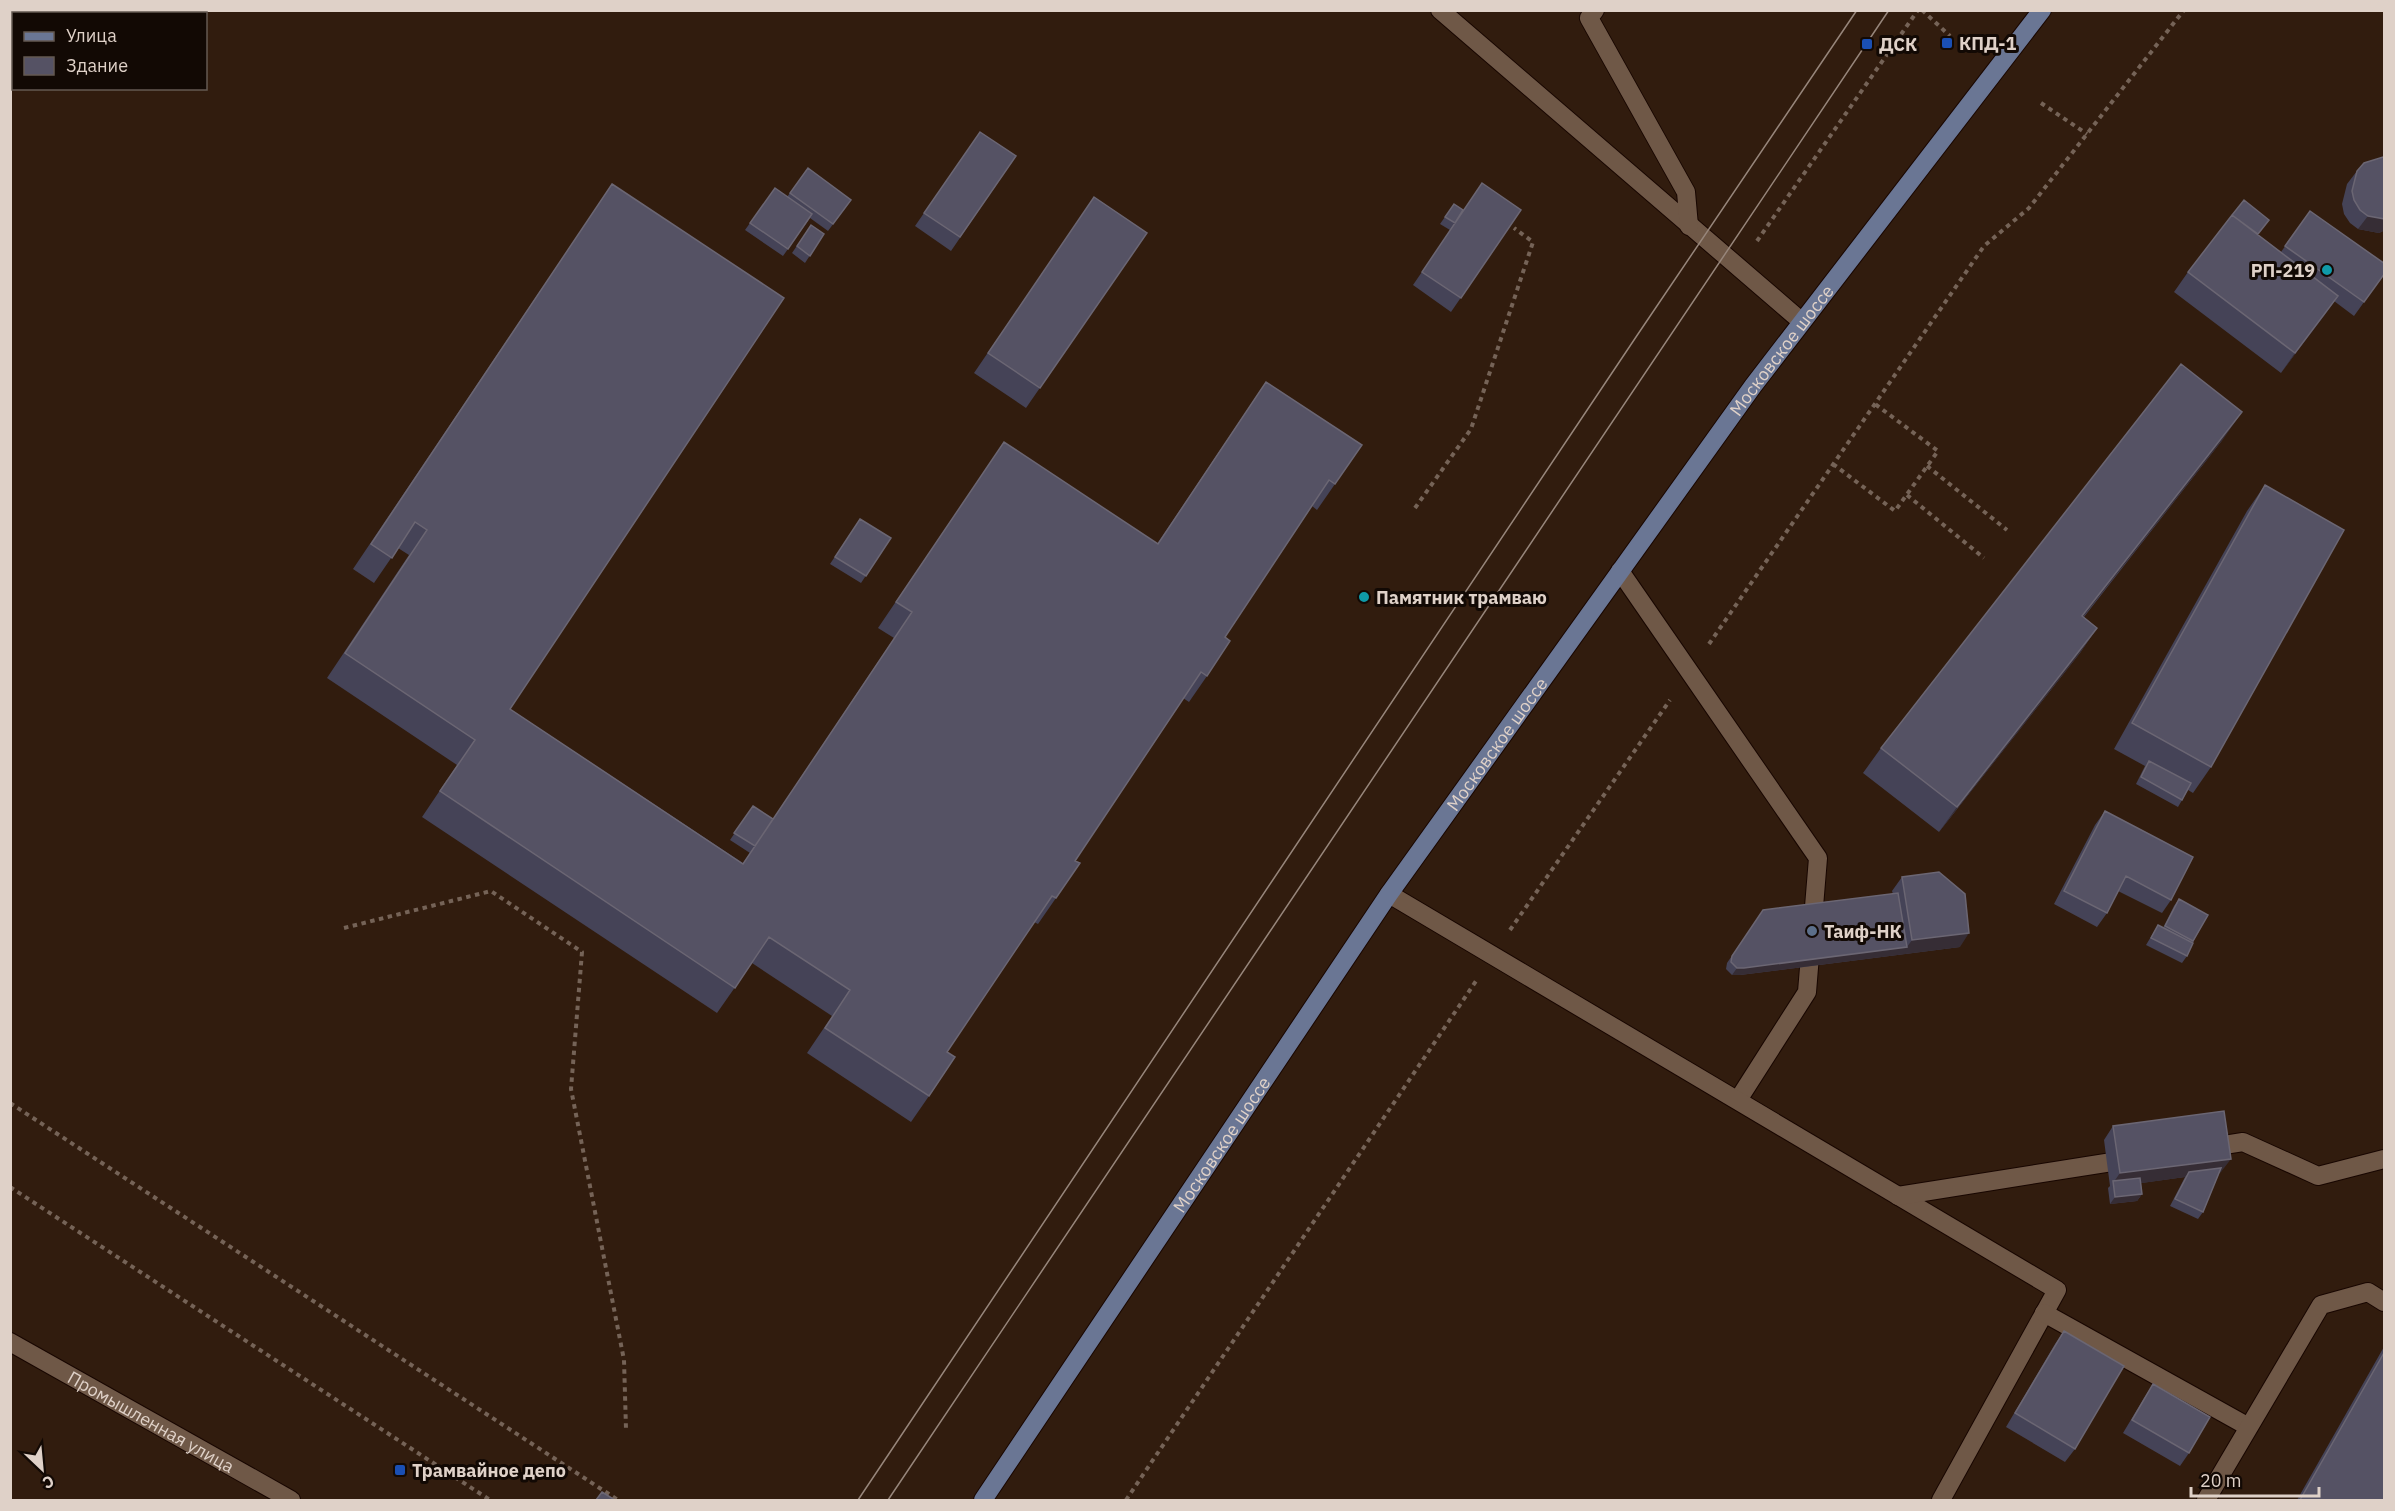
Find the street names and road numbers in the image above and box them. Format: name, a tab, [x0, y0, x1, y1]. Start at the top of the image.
street label: Московское шоссе	[1724, 280, 1838, 420]
street label: Московское шоссе	[1441, 673, 1552, 815]
street label: Московское шоссе	[1167, 1072, 1275, 1217]
street label: Промышленная улица	[64, 1365, 239, 1478]

